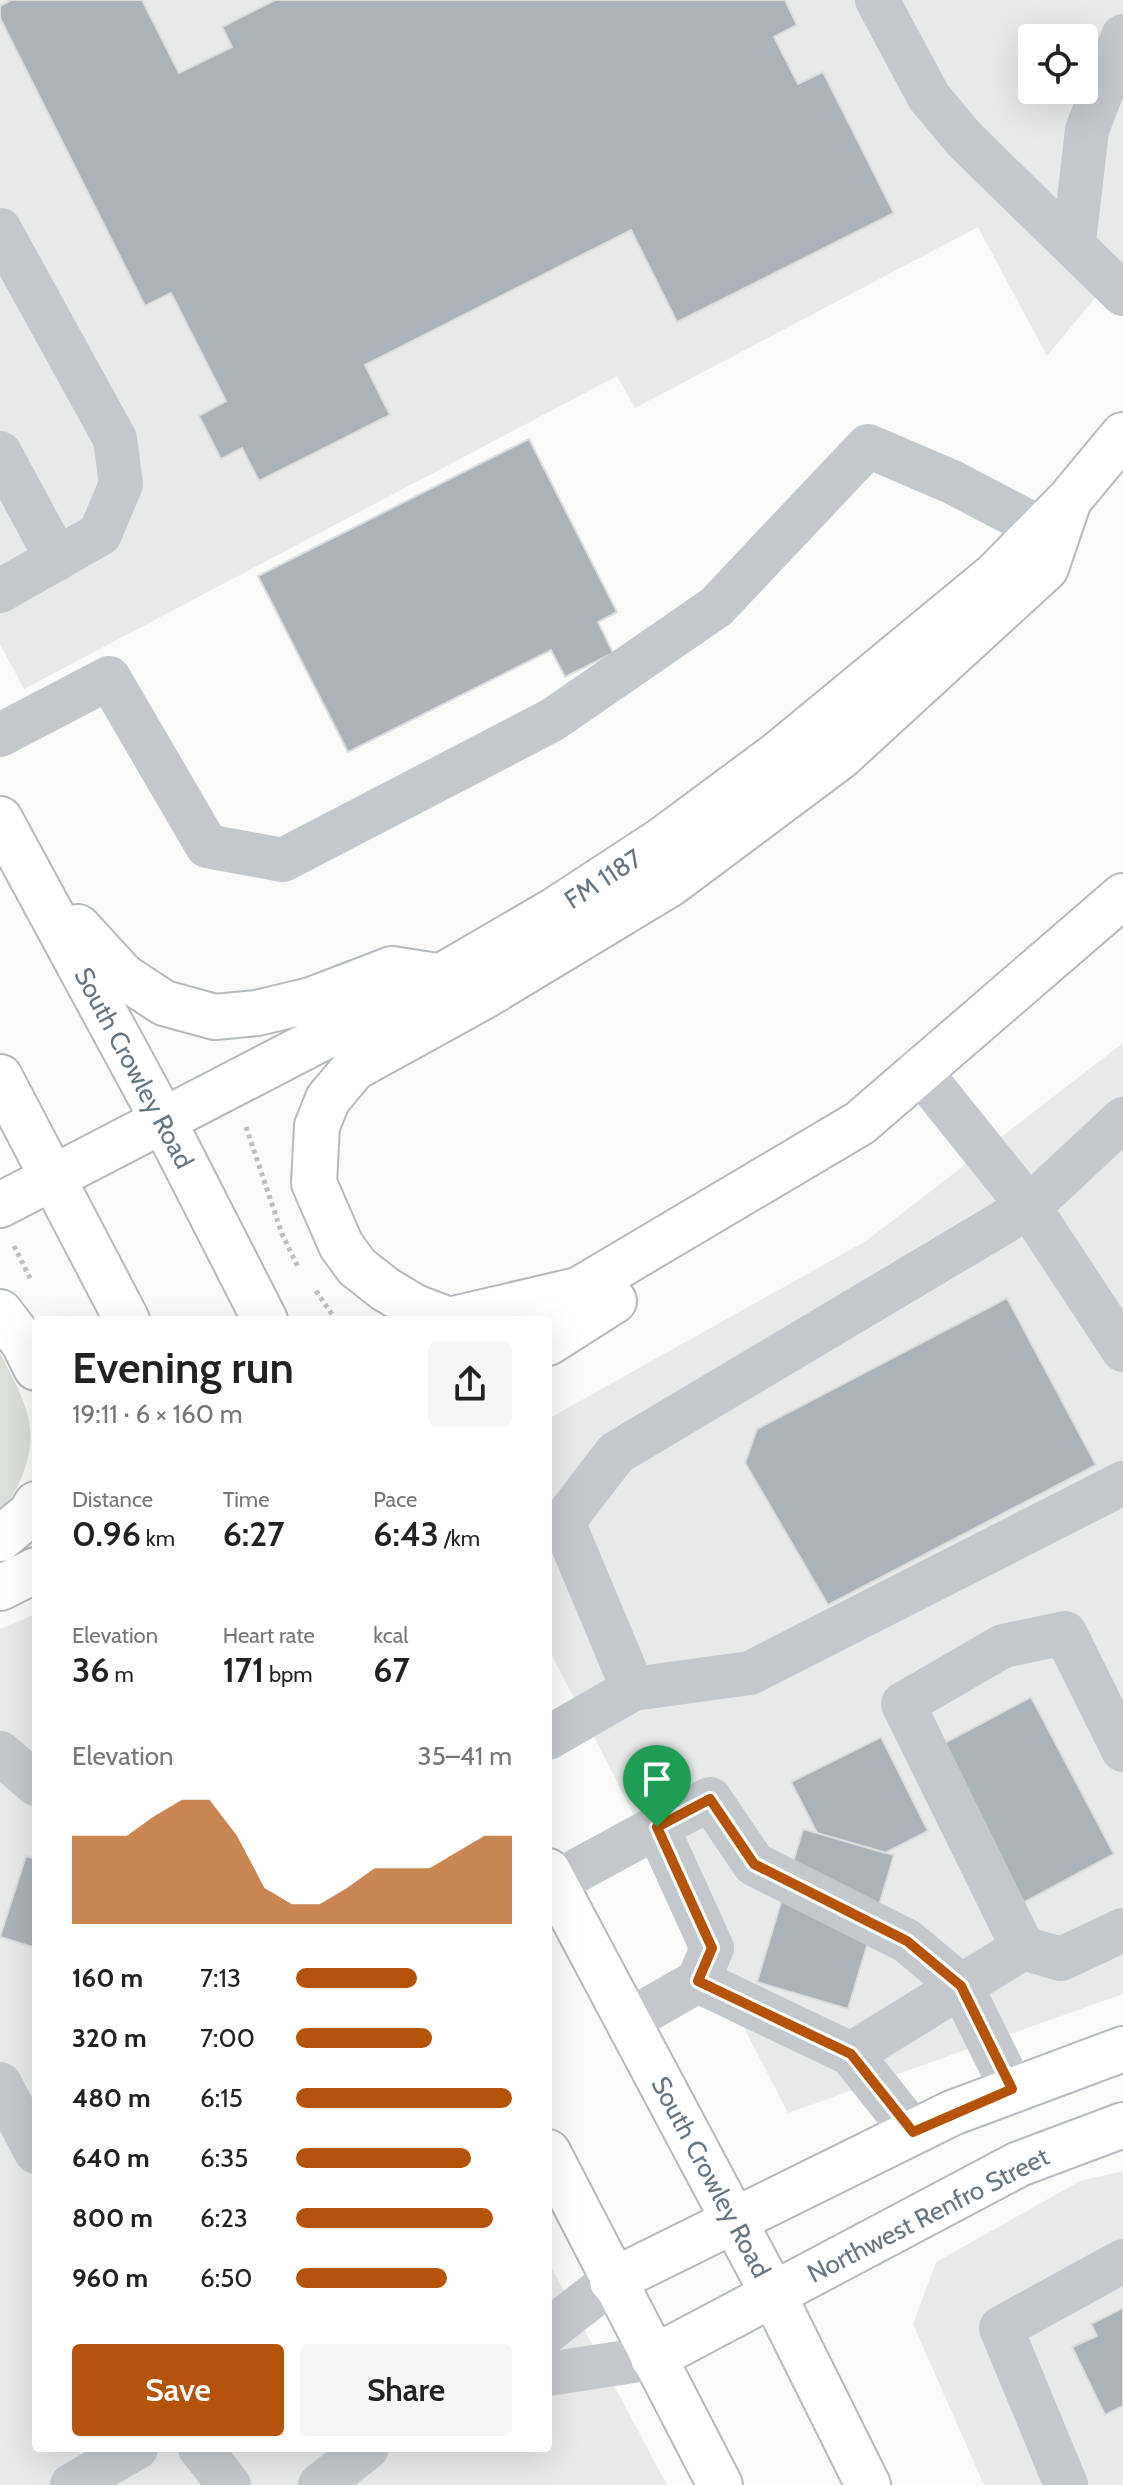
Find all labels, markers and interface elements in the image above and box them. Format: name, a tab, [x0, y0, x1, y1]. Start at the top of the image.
map controls	[1018, 24, 1098, 104]
button: locate	[1018, 24, 1098, 104]
street label: FM 1187	[558, 842, 648, 916]
street label: South Crowley Road	[68, 962, 200, 1174]
text: Evening run	[72, 1341, 294, 1394]
button: share	[428, 1342, 512, 1426]
text: 19:11 · 6 × 160 m	[72, 1398, 243, 1430]
text: Distance	[72, 1486, 153, 1513]
text: Time	[223, 1486, 269, 1513]
text: Pace	[373, 1486, 417, 1513]
text: 0.96	[72, 1513, 141, 1555]
text: 6:27	[223, 1513, 284, 1555]
text: 6:43	[373, 1513, 439, 1555]
text: km	[141, 1525, 175, 1552]
text: /km	[439, 1525, 480, 1552]
text: Elevation	[72, 1622, 158, 1649]
text: Heart rate	[223, 1622, 315, 1649]
text: kcal	[373, 1622, 408, 1649]
text: 36	[72, 1649, 110, 1691]
text: 171	[223, 1649, 264, 1691]
text: 67	[373, 1649, 410, 1691]
text: m	[110, 1661, 134, 1688]
text: bpm	[264, 1661, 313, 1688]
text: Elevation	[72, 1740, 174, 1772]
text: 35–41 m	[418, 1740, 512, 1772]
pin	[623, 1745, 691, 1827]
icon: arrive	[635, 1757, 679, 1801]
text: 160 m	[72, 1962, 143, 1994]
text: 7:13	[200, 1962, 241, 1994]
text: 320 m	[72, 2022, 147, 2054]
text: 7:00	[200, 2022, 255, 2054]
street label: South Crowley Road	[645, 2071, 777, 2283]
text: 480 m	[72, 2082, 151, 2114]
text: 6:15	[200, 2082, 243, 2114]
street label: Northwest Renfro Street	[802, 2140, 1054, 2290]
text: 640 m	[72, 2142, 150, 2174]
text: 6:35	[200, 2142, 248, 2174]
text: 800 m	[72, 2202, 153, 2234]
text: 6:23	[200, 2202, 248, 2234]
text: 960 m	[72, 2262, 148, 2294]
text: 6:50	[200, 2262, 252, 2294]
button: Save	[72, 2344, 284, 2436]
button: Share	[300, 2344, 512, 2436]

